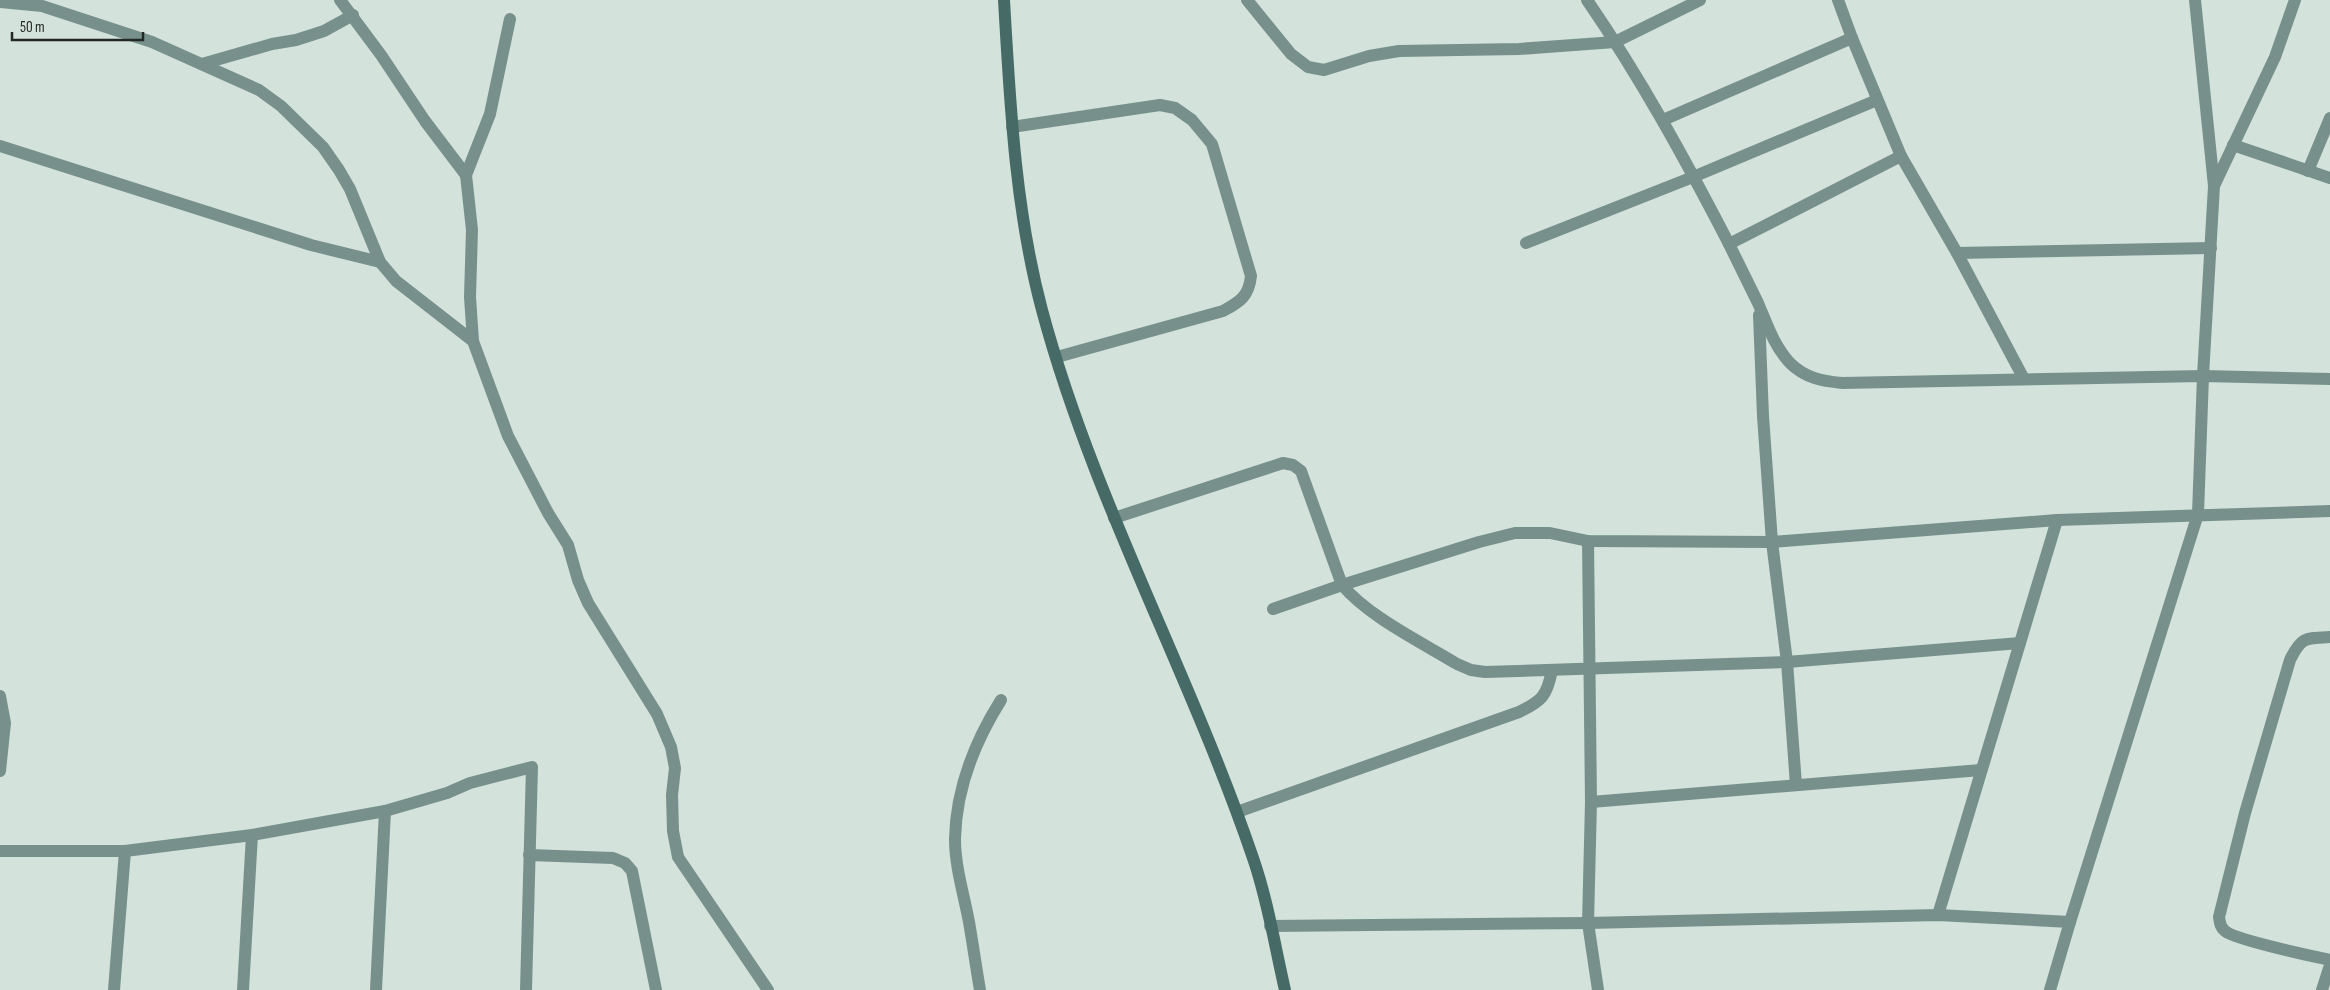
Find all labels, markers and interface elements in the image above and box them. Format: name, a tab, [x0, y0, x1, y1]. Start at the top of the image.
scale bar	[12, 10, 144, 42]
text: 50 m	[20, 18, 45, 37]

